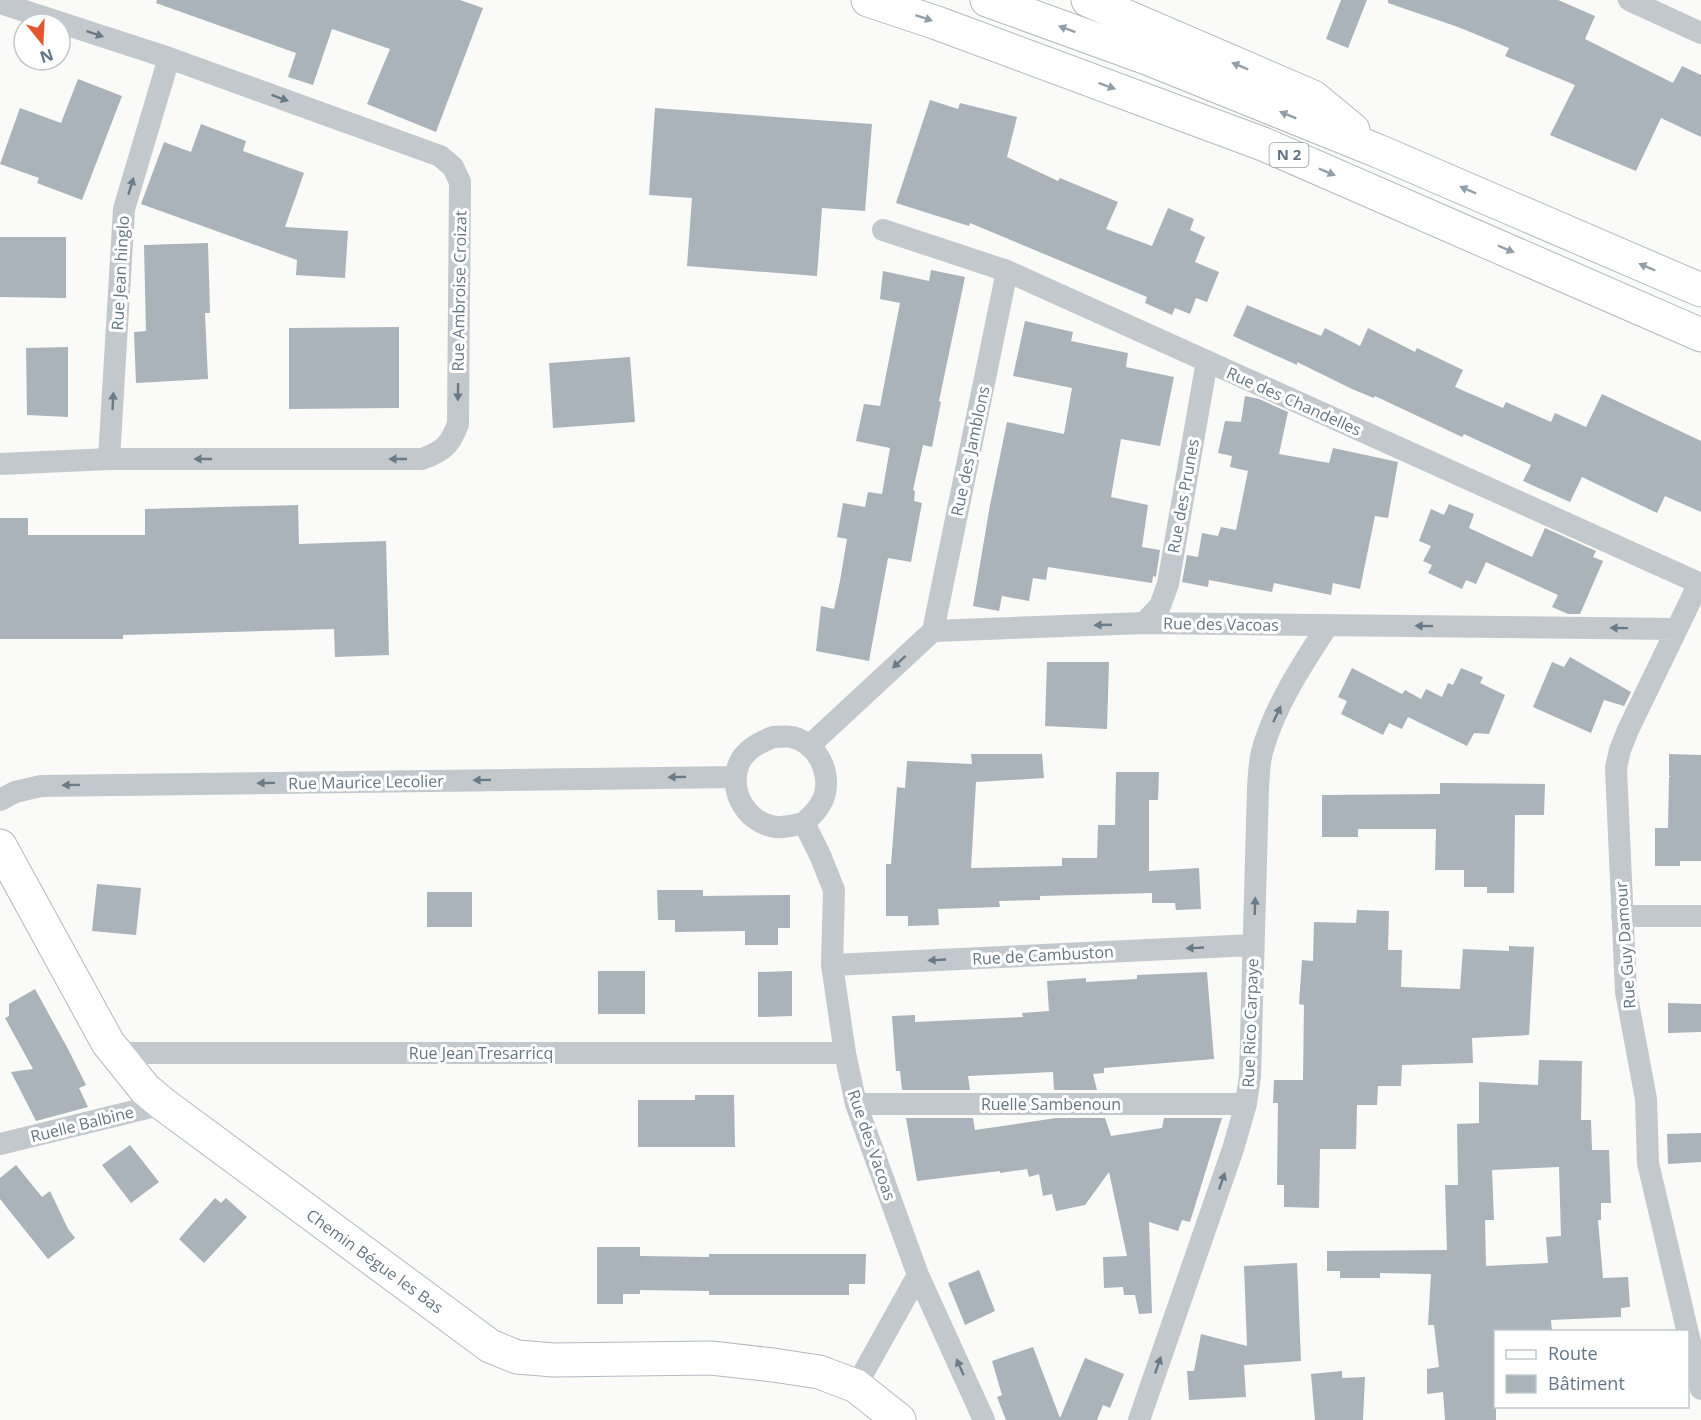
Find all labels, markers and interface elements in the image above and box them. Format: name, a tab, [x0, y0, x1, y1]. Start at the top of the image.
north arrow	[12, 12, 72, 72]
one-way arrow	[915, 14, 933, 24]
one-way arrow	[1058, 24, 1076, 34]
one-way arrow	[87, 30, 105, 39]
text: N	[37, 44, 56, 69]
one-way arrow	[1230, 61, 1248, 71]
one-way arrow	[1098, 81, 1116, 91]
one-way arrow	[271, 94, 289, 104]
one-way arrow	[1279, 110, 1297, 120]
road number: N 2	[1270, 143, 1308, 167]
one-way arrow	[1319, 167, 1337, 177]
one-way arrow	[127, 177, 136, 195]
one-way arrow	[1460, 185, 1477, 194]
street label: Rue Ambroise Croizat	[447, 210, 471, 372]
street label: Rue Jean hinglo	[106, 215, 134, 331]
one-way arrow	[1498, 244, 1516, 254]
one-way arrow	[1638, 262, 1656, 272]
street label: Rue des Chandelles	[1223, 361, 1365, 441]
one-way arrow	[453, 382, 463, 401]
street label: Rue des Jamblons	[945, 384, 995, 518]
one-way arrow	[108, 391, 117, 410]
street label: Rue des Prunes	[1162, 437, 1204, 555]
one-way arrow	[194, 454, 213, 464]
one-way arrow	[389, 454, 408, 464]
street label: Rue des Vacoas	[1163, 612, 1279, 636]
one-way arrow	[1093, 620, 1112, 629]
one-way arrow	[1414, 621, 1433, 631]
one-way arrow	[1609, 623, 1628, 633]
one-way arrow	[893, 655, 907, 669]
one-way arrow	[1273, 705, 1282, 722]
street label: Rue Maurice Lecolier	[288, 770, 444, 794]
one-way arrow	[668, 773, 687, 782]
one-way arrow	[473, 775, 492, 785]
one-way arrow	[257, 778, 276, 788]
one-way arrow	[62, 780, 81, 790]
street label: Rue Guy Damour	[1610, 880, 1640, 1009]
one-way arrow	[1250, 896, 1259, 915]
street label: Rue de Cambuston	[972, 940, 1114, 970]
one-way arrow	[1186, 943, 1205, 952]
one-way arrow	[928, 956, 947, 965]
street label: Rue Rico Carpaye	[1237, 958, 1263, 1088]
street label: Rue Jean Tresarricq	[409, 1042, 553, 1064]
street label: Rue des Vacoas	[843, 1087, 901, 1203]
street label: Ruelle Sambenoun	[981, 1093, 1121, 1115]
street label: Ruelle Balbine	[28, 1101, 136, 1147]
one-way arrow	[1218, 1172, 1227, 1190]
street label: Chemin Bégue les Bas	[302, 1204, 448, 1318]
legend	[1494, 1330, 1689, 1408]
text: Route	[1548, 1341, 1598, 1365]
one-way arrow	[1153, 1356, 1163, 1374]
one-way arrow	[955, 1358, 964, 1375]
text: Bâtiment	[1548, 1371, 1625, 1395]

